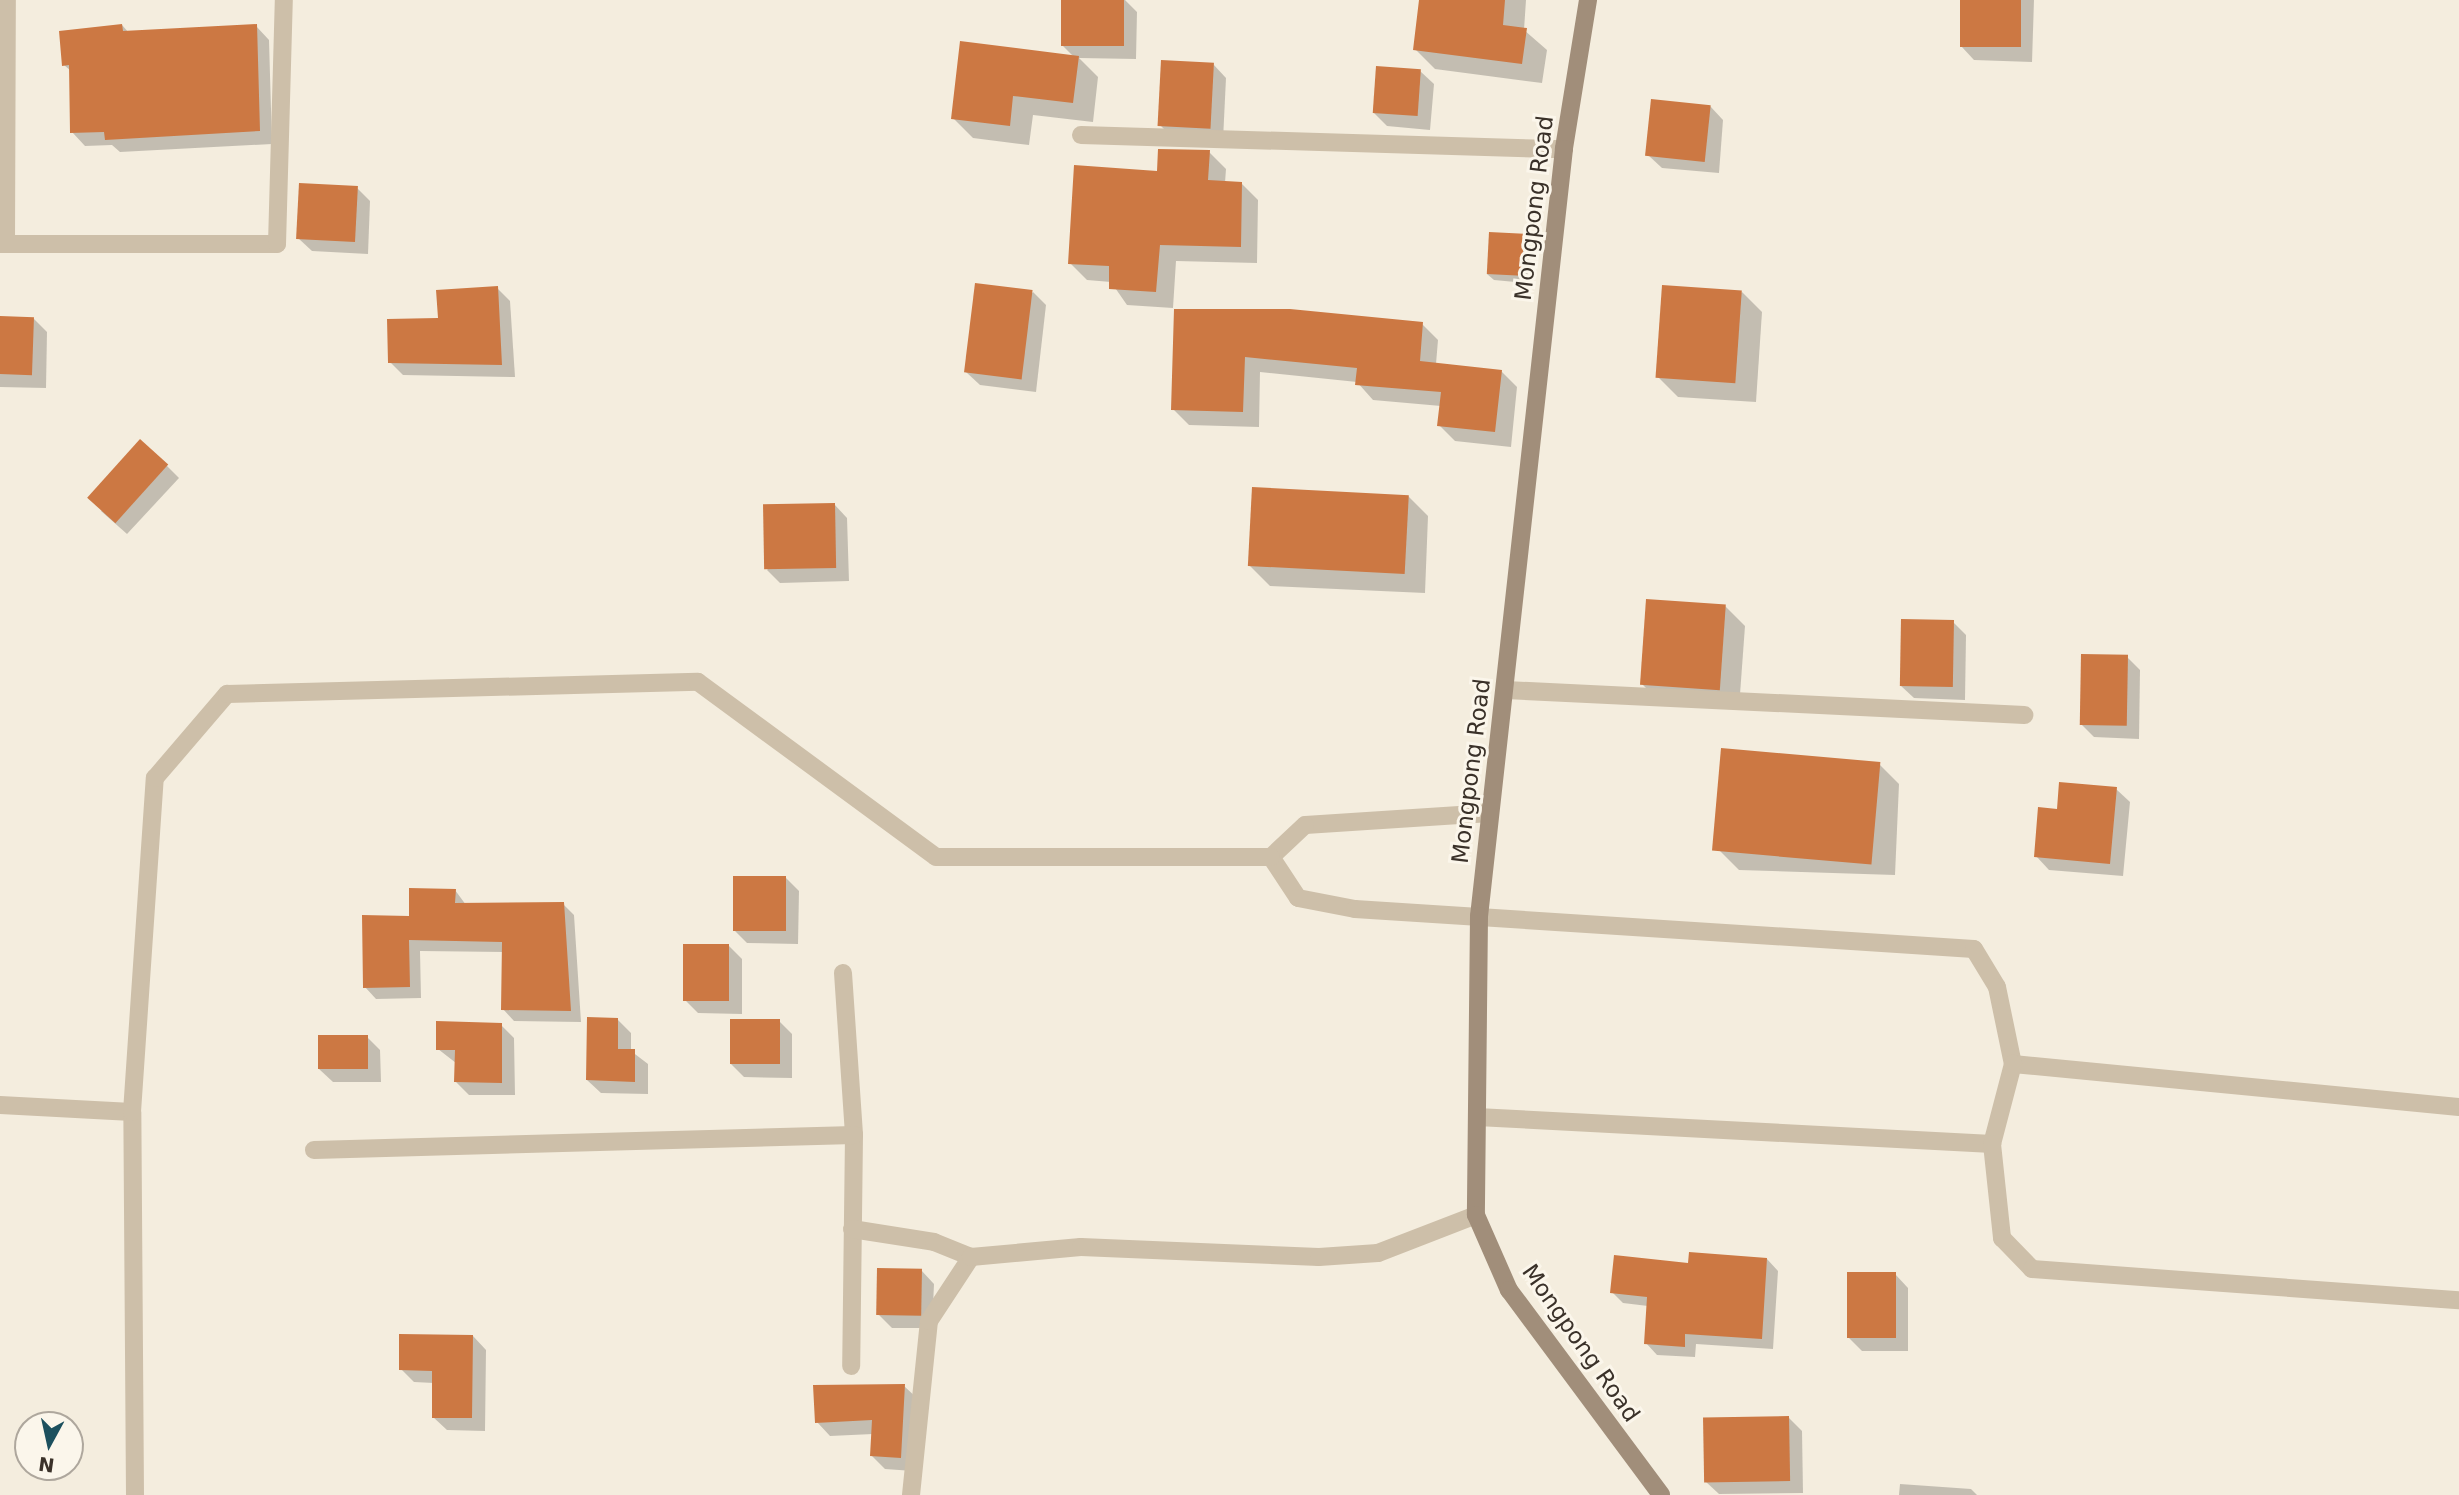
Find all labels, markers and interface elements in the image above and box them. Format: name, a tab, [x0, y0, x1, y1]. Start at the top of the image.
street label: Mongpong Road	[1509, 114, 1559, 302]
street label: Mongpong Road	[1446, 677, 1496, 865]
street label: Mongpong Road	[1516, 1259, 1646, 1427]
north arrow	[14, 1411, 84, 1481]
text: N	[37, 1453, 56, 1477]

